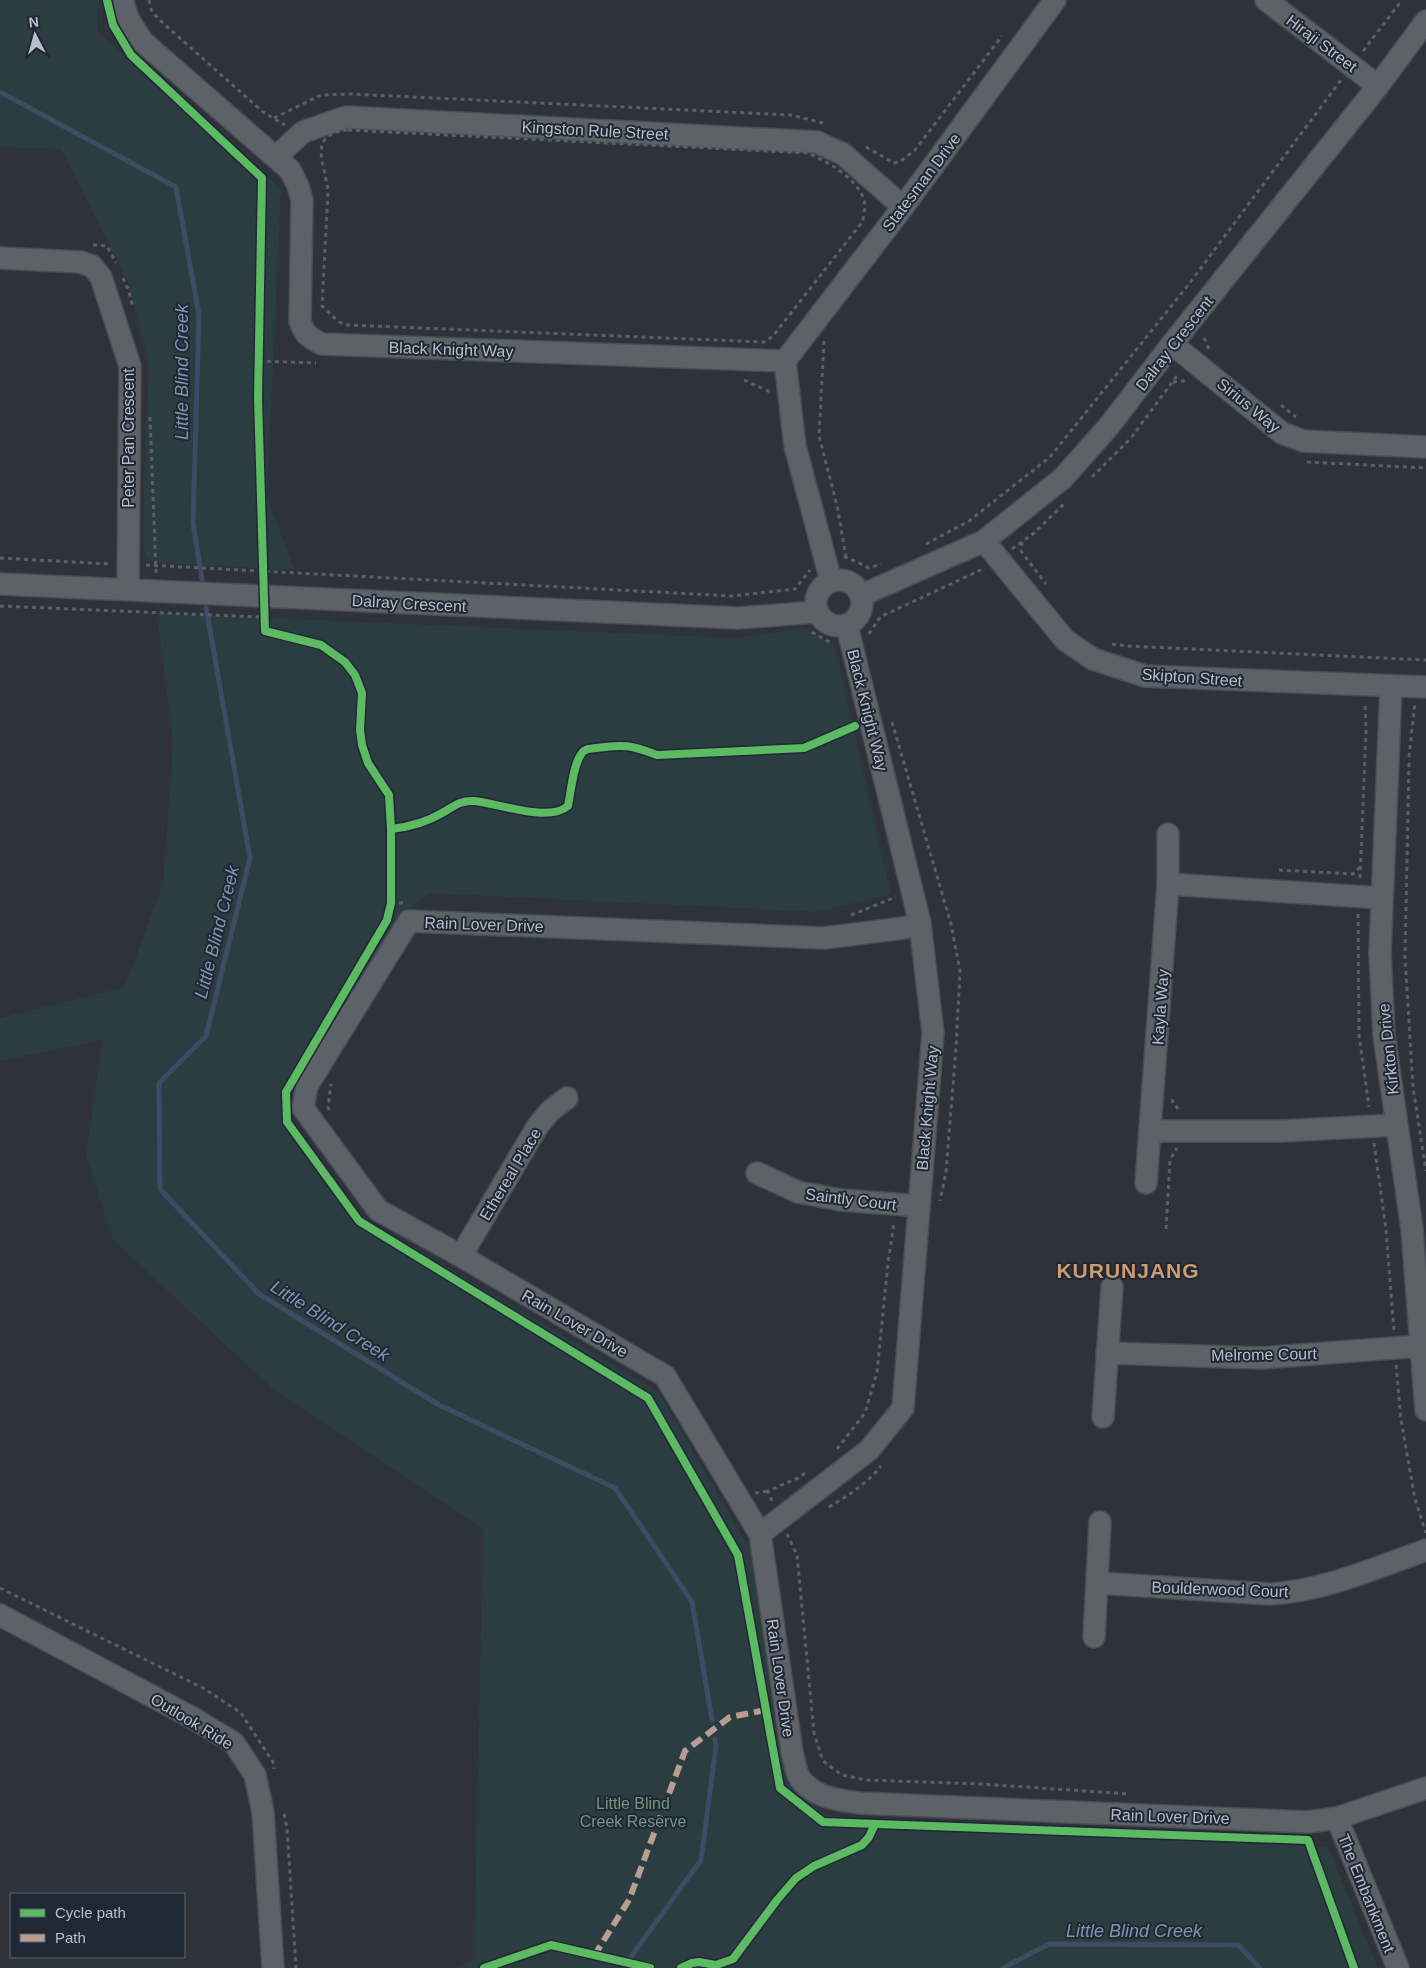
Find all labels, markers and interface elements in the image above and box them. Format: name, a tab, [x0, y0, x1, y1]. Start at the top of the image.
north arrow	[10, 10, 60, 60]
street label: Hiraji Street	[1283, 11, 1361, 76]
text: N	[28, 14, 40, 31]
street label: Kingston Rule Street	[521, 118, 669, 143]
street label: Statesman Drive	[879, 130, 964, 235]
street label: Dalray Crescent	[1132, 292, 1217, 394]
water label: Little Blind Creek	[172, 303, 192, 440]
street label: Black Knight Way	[388, 339, 514, 360]
street label: Peter Pan Crescent	[120, 368, 137, 508]
street label: Sirius Way	[1214, 375, 1284, 436]
street label: Dalray Crescent	[351, 592, 467, 615]
street label: Black Knight Way	[844, 648, 891, 773]
street label: Skipton Street	[1141, 666, 1243, 690]
water label: Little Blind Creek	[191, 863, 243, 1000]
street label: Rain Lover Drive	[424, 914, 544, 935]
street label: Kayla Way	[1149, 969, 1172, 1045]
street label: Kirkton Drive	[1375, 1002, 1402, 1095]
street label: Black Knight Way	[914, 1045, 941, 1171]
street label: Ethereal Place	[476, 1125, 545, 1223]
street label: Saintly Court	[804, 1185, 898, 1214]
district label: KURUNJANG	[1056, 1259, 1200, 1282]
water label: Little Blind Creek	[267, 1276, 394, 1366]
street label: Rain Lover Drive	[519, 1286, 631, 1361]
street label: Melrome Court	[1211, 1345, 1318, 1364]
street label: Boulderwood Court	[1151, 1579, 1289, 1600]
street label: Rain Lover Drive	[764, 1618, 797, 1738]
street label: Outlook Ride	[148, 1690, 236, 1753]
park label: Little Blind Creek Reserve	[580, 1795, 686, 1830]
street label: Rain Lover Drive	[1110, 1806, 1230, 1827]
street label: The Embankment	[1335, 1831, 1398, 1955]
legend	[10, 1893, 185, 1958]
text: Cycle path	[55, 1904, 126, 1921]
water label: Little Blind Creek	[1066, 1921, 1203, 1941]
text: Path	[55, 1929, 86, 1946]

